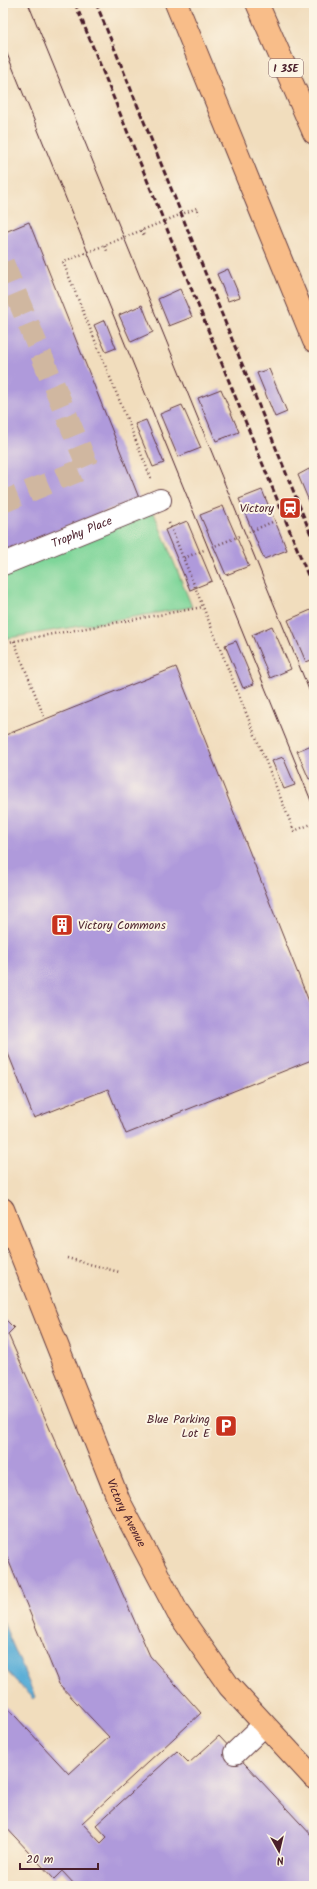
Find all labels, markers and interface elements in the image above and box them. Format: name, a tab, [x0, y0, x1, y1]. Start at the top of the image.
road number: I 35E	[269, 59, 303, 77]
station icon: Victory	[277, 495, 303, 521]
place label: Victory	[240, 499, 274, 518]
street label: Trophy Place	[49, 511, 116, 553]
building icon: Victory Commons	[49, 912, 75, 938]
place label: Victory Commons	[78, 916, 166, 935]
place label: Blue Parking Lot E	[147, 1410, 211, 1443]
parking icon: Blue Parking Lot E	[213, 1413, 239, 1439]
street label: Victory Avenue	[101, 1476, 151, 1551]
north arrow	[259, 1831, 299, 1871]
scale bar	[20, 1845, 98, 1871]
text: 20 m	[26, 1850, 54, 1869]
text: N	[276, 1851, 285, 1869]

